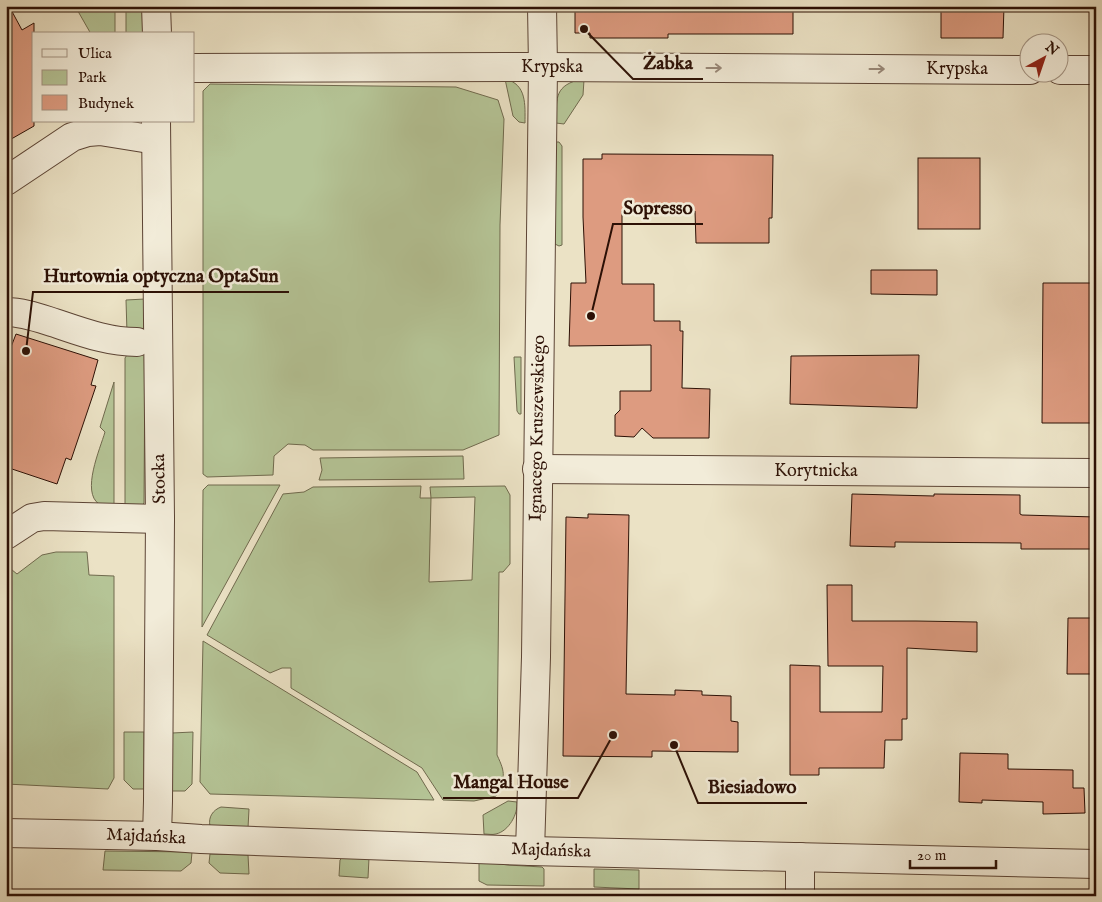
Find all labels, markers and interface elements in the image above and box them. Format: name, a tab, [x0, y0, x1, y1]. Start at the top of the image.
legend	[32, 32, 195, 122]
north arrow	[1020, 32, 1070, 82]
text: N	[1041, 37, 1062, 60]
text: Ulica	[78, 44, 112, 63]
callout: Żabka	[633, 45, 703, 79]
text: Żabka	[643, 51, 694, 76]
street label: Krypska	[521, 56, 583, 79]
street label: Krypska	[926, 58, 988, 81]
one-way arrow	[706, 63, 722, 73]
one-way arrow	[868, 64, 885, 74]
text: Park	[78, 68, 108, 87]
text: Budynek	[78, 94, 135, 113]
callout: Sopresso	[613, 190, 703, 224]
text: Sopresso	[623, 197, 693, 221]
callout: Hurtownia optyczna OptaSun	[33, 258, 289, 292]
text: Hurtownia optyczna OptaSun	[43, 265, 279, 289]
street label: Ignacego Kruszewskiego	[525, 334, 551, 521]
street label: Stocka	[148, 453, 172, 504]
street label: Korytnicka	[774, 460, 858, 483]
callout: Mangal House	[443, 764, 578, 798]
callout: Biesiadowo	[698, 769, 807, 803]
text: Mangal House	[453, 771, 569, 795]
text: Biesiadowo	[707, 776, 797, 800]
street label: Majdańska	[106, 823, 187, 851]
scale bar	[910, 837, 996, 869]
street label: Majdańska	[511, 838, 591, 864]
text: 20 m	[917, 846, 947, 865]

